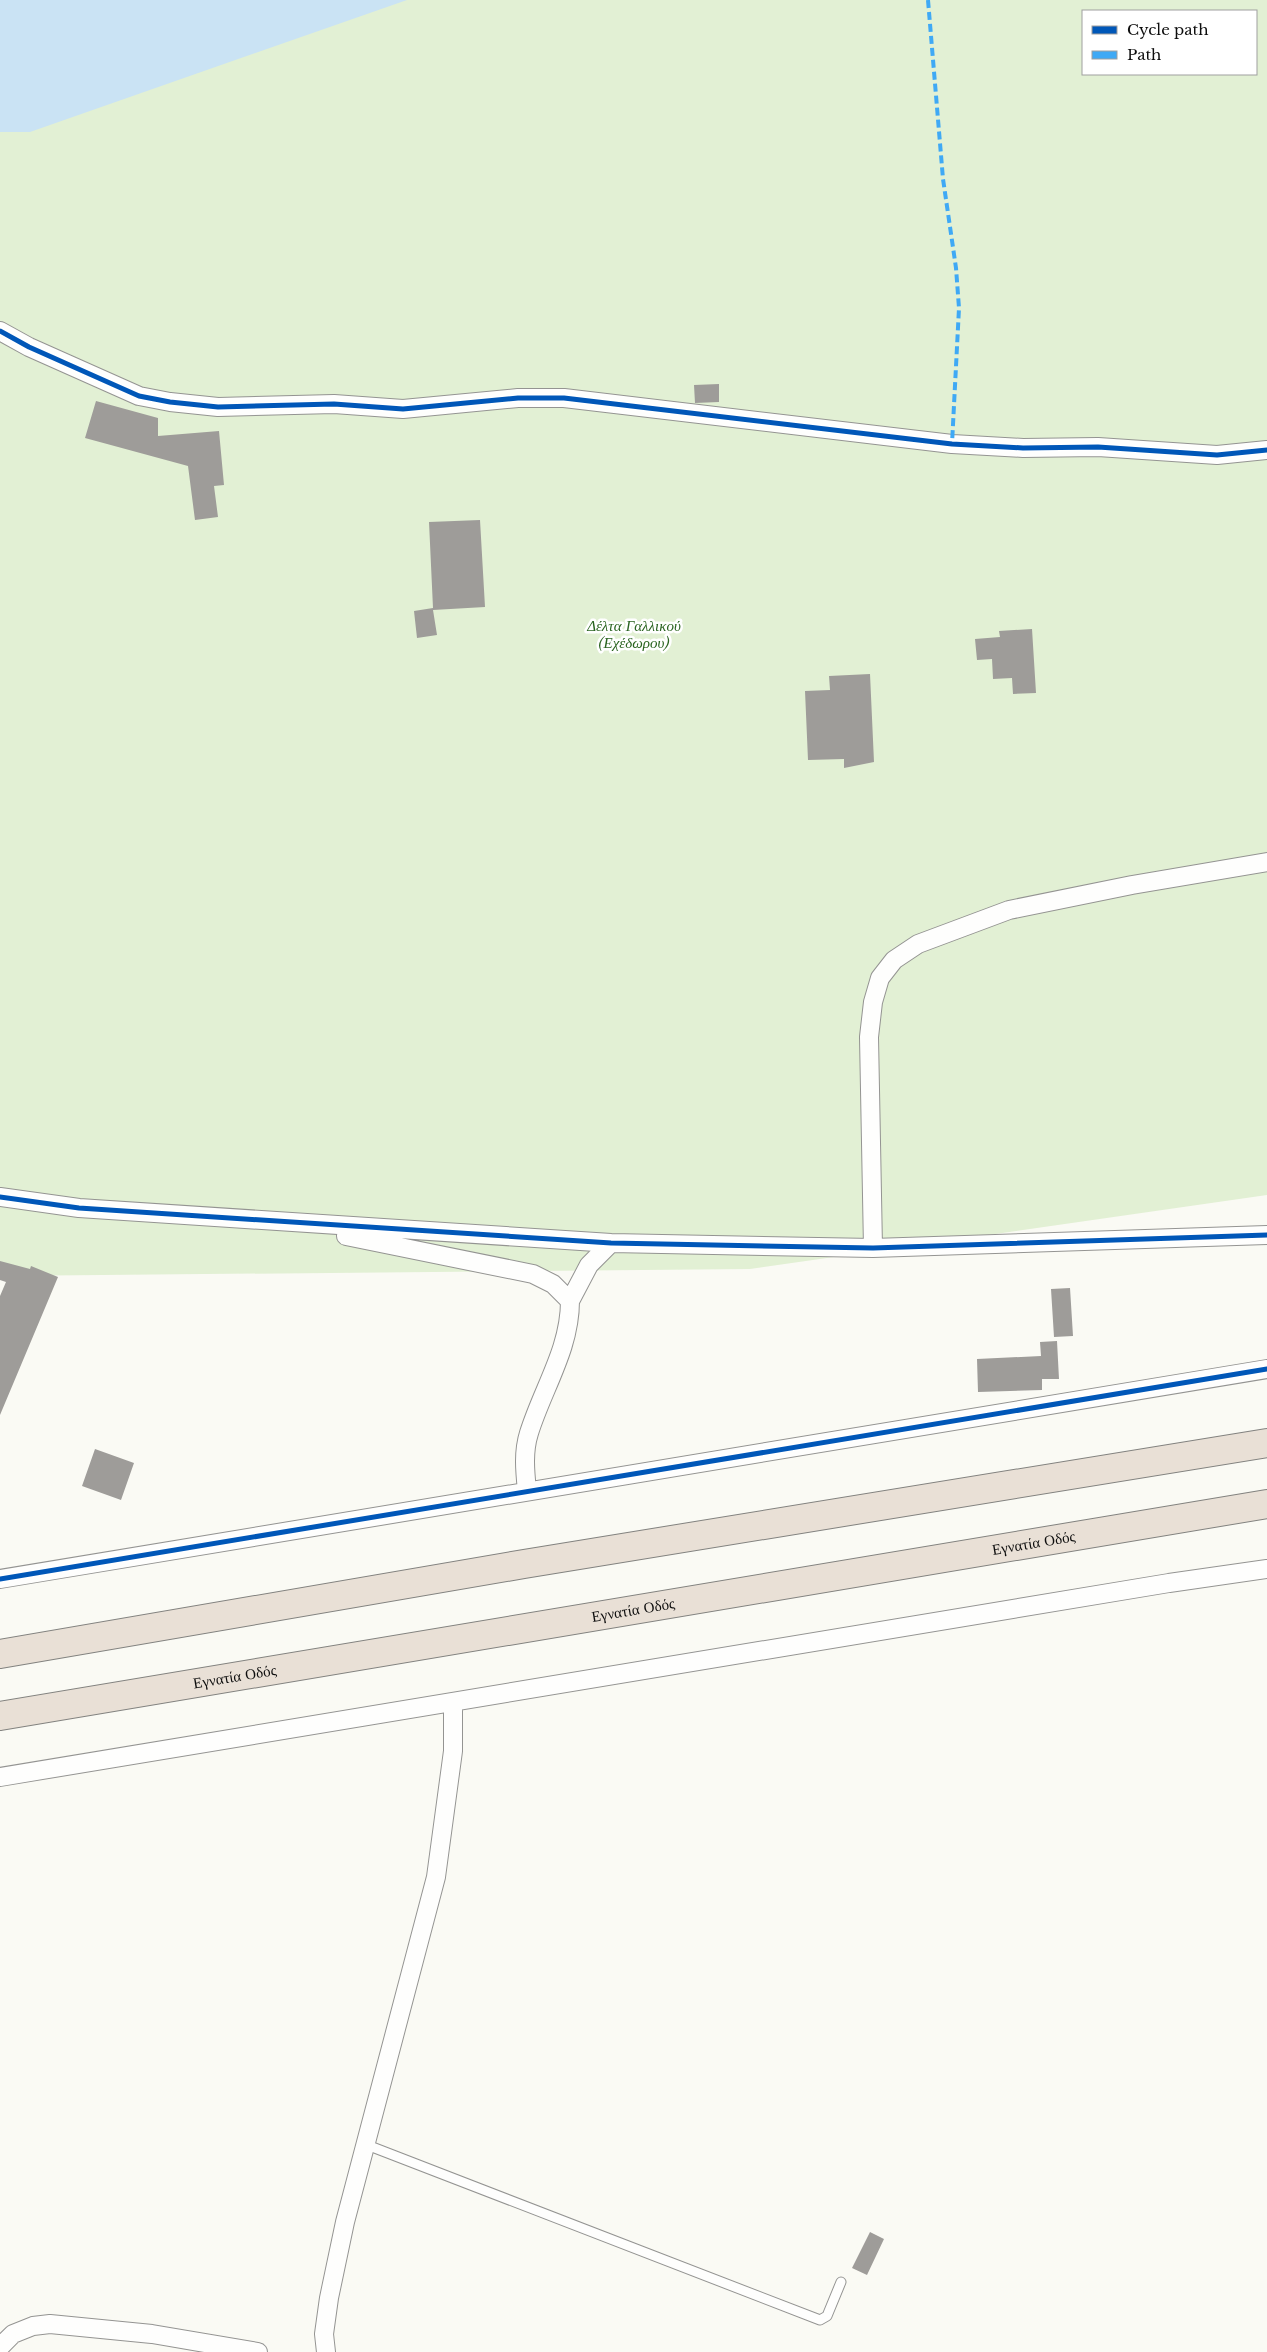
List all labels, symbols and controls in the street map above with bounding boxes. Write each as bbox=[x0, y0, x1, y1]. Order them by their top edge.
legend bbox=[1082, 10, 1257, 75]
text: Cycle path bbox=[1127, 20, 1209, 39]
text: Path bbox=[1127, 45, 1161, 64]
park label: Δέλτα Γαλλικού (Εχέδωρου) bbox=[586, 616, 681, 652]
street label: Εγνατία Οδός bbox=[991, 1526, 1077, 1559]
street label: Εγνατία Οδός bbox=[590, 1593, 676, 1626]
street label: Εγνατία Οδός bbox=[192, 1660, 278, 1693]

